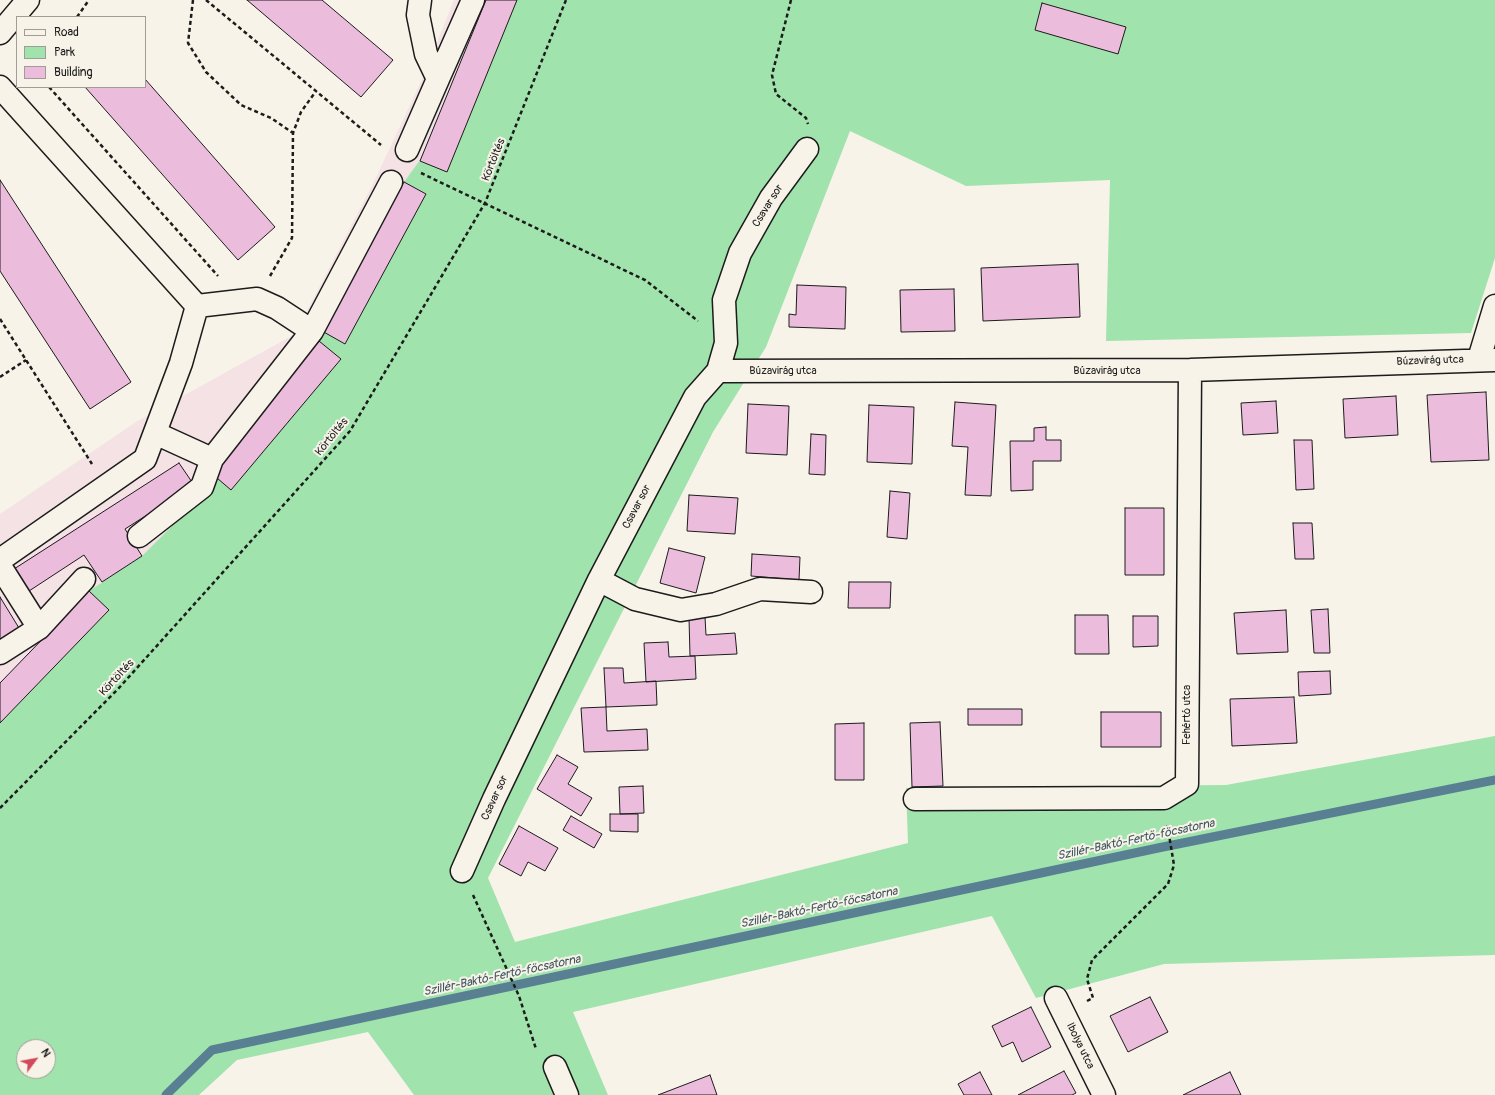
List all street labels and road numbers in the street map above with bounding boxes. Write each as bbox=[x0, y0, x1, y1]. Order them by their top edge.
street label: Körtöltés bbox=[479, 137, 509, 183]
street label: Csavar sor bbox=[750, 182, 786, 230]
street label: Búzavirág utca bbox=[1396, 353, 1464, 369]
street label: Búzavirág utca bbox=[749, 364, 817, 378]
street label: Búzavirág utca bbox=[1073, 364, 1141, 378]
street label: Körtöltés bbox=[313, 415, 351, 459]
street label: Csavar sor bbox=[620, 483, 654, 531]
street label: Körtöltés bbox=[97, 657, 137, 699]
street label: Fehértó utca bbox=[1180, 685, 1194, 745]
street label: Csavar sor bbox=[479, 773, 511, 823]
street label: Ibolya utca bbox=[1063, 1021, 1097, 1071]

